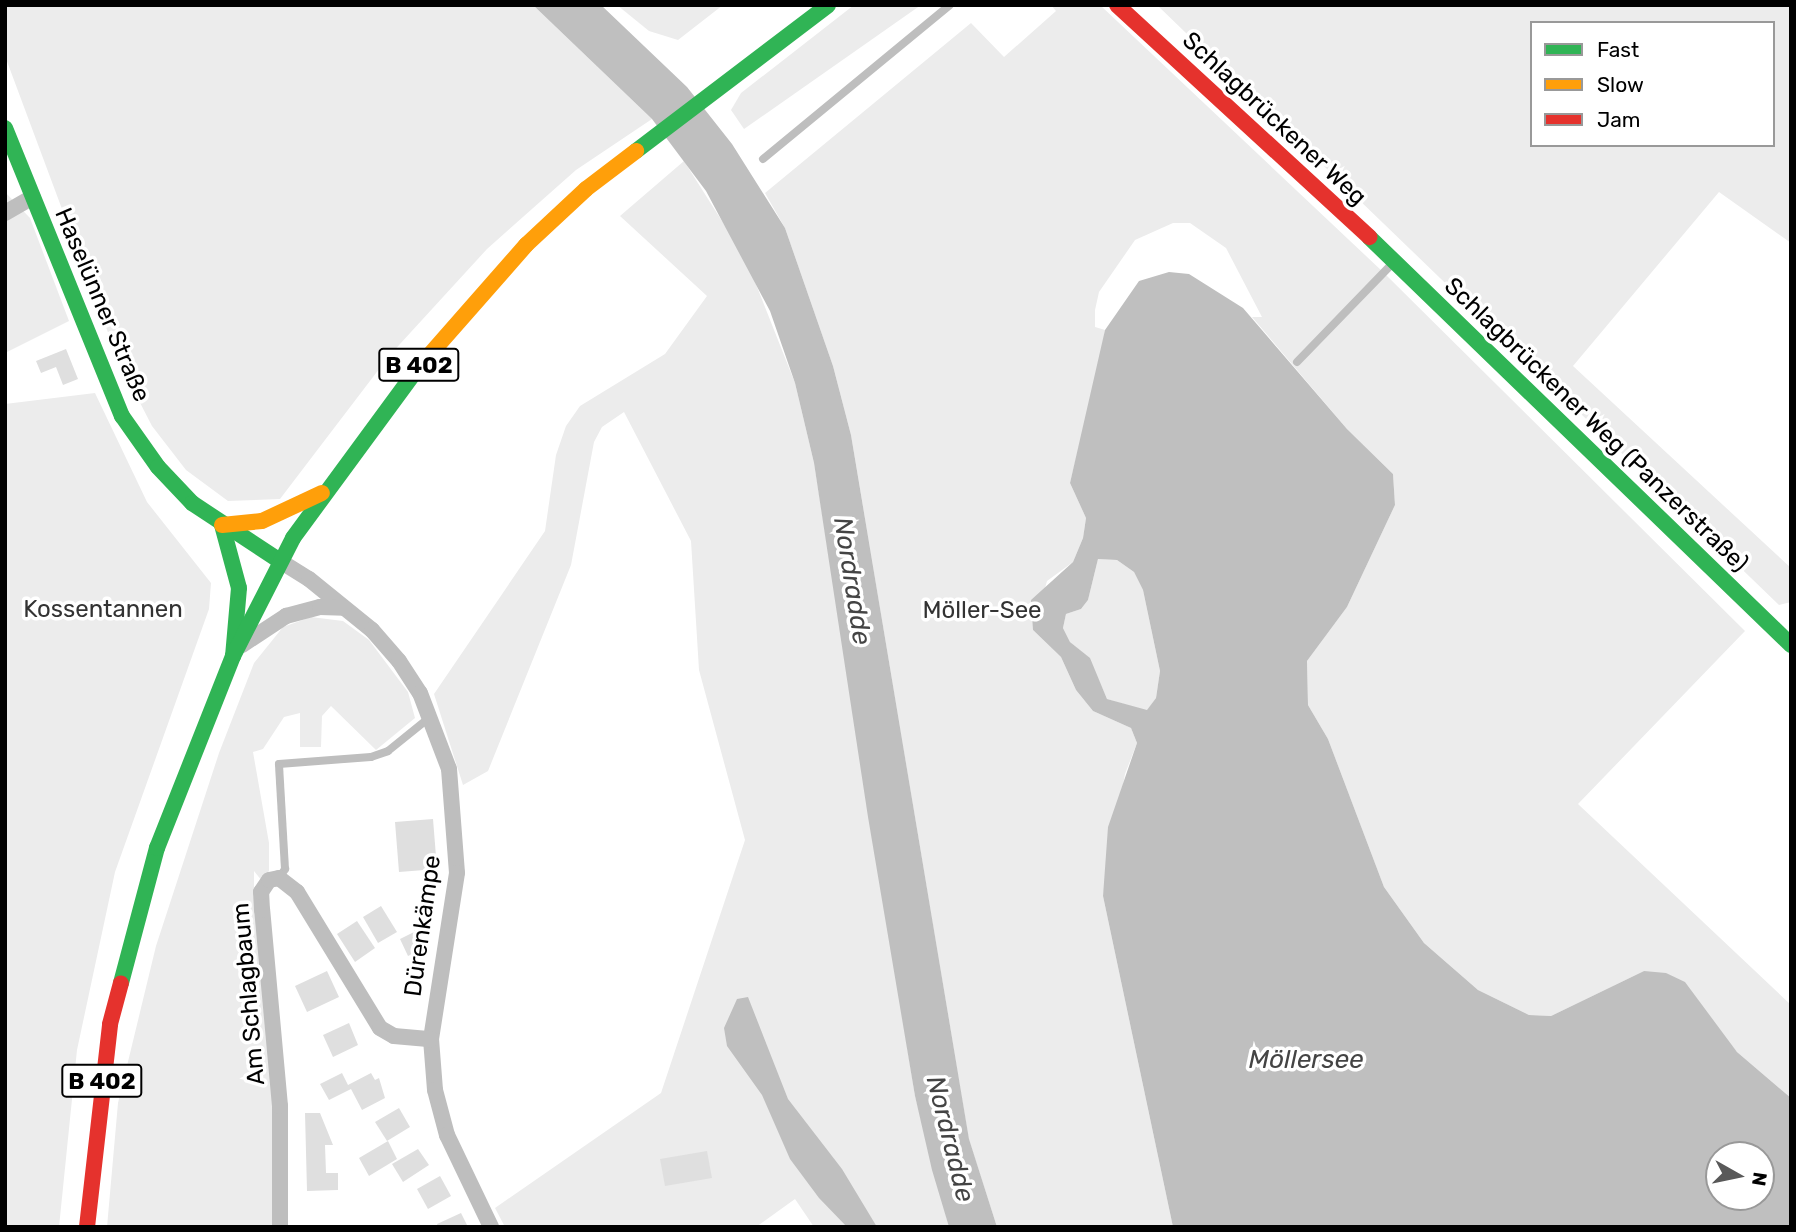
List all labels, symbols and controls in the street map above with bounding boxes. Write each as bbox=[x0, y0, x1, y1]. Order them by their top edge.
legend bbox=[1530, 21, 1775, 147]
street label: Schlagbrückener Weg bbox=[1176, 26, 1372, 212]
text: Fast bbox=[1597, 37, 1639, 62]
text: Slow bbox=[1597, 72, 1644, 97]
text: Jam bbox=[1597, 107, 1641, 132]
street label: Haselünner Straße bbox=[48, 204, 156, 406]
street label: Schlagbrückener Weg (Panzerstraße) bbox=[1438, 272, 1754, 578]
road number: B 402 bbox=[377, 346, 461, 384]
water label: Nordradde bbox=[827, 515, 877, 647]
park label: Kossentannen bbox=[23, 596, 183, 624]
park label: Möller-See bbox=[922, 597, 1042, 625]
street label: Dürenkämpe bbox=[399, 854, 447, 998]
street label: Am Schlagbaum bbox=[227, 902, 271, 1086]
water label: Möllersee bbox=[1249, 1044, 1363, 1076]
road number: B 402 bbox=[60, 1062, 144, 1100]
water label: Nordradde bbox=[919, 1073, 981, 1205]
north arrow bbox=[1705, 1141, 1775, 1211]
text: N bbox=[1747, 1170, 1772, 1188]

